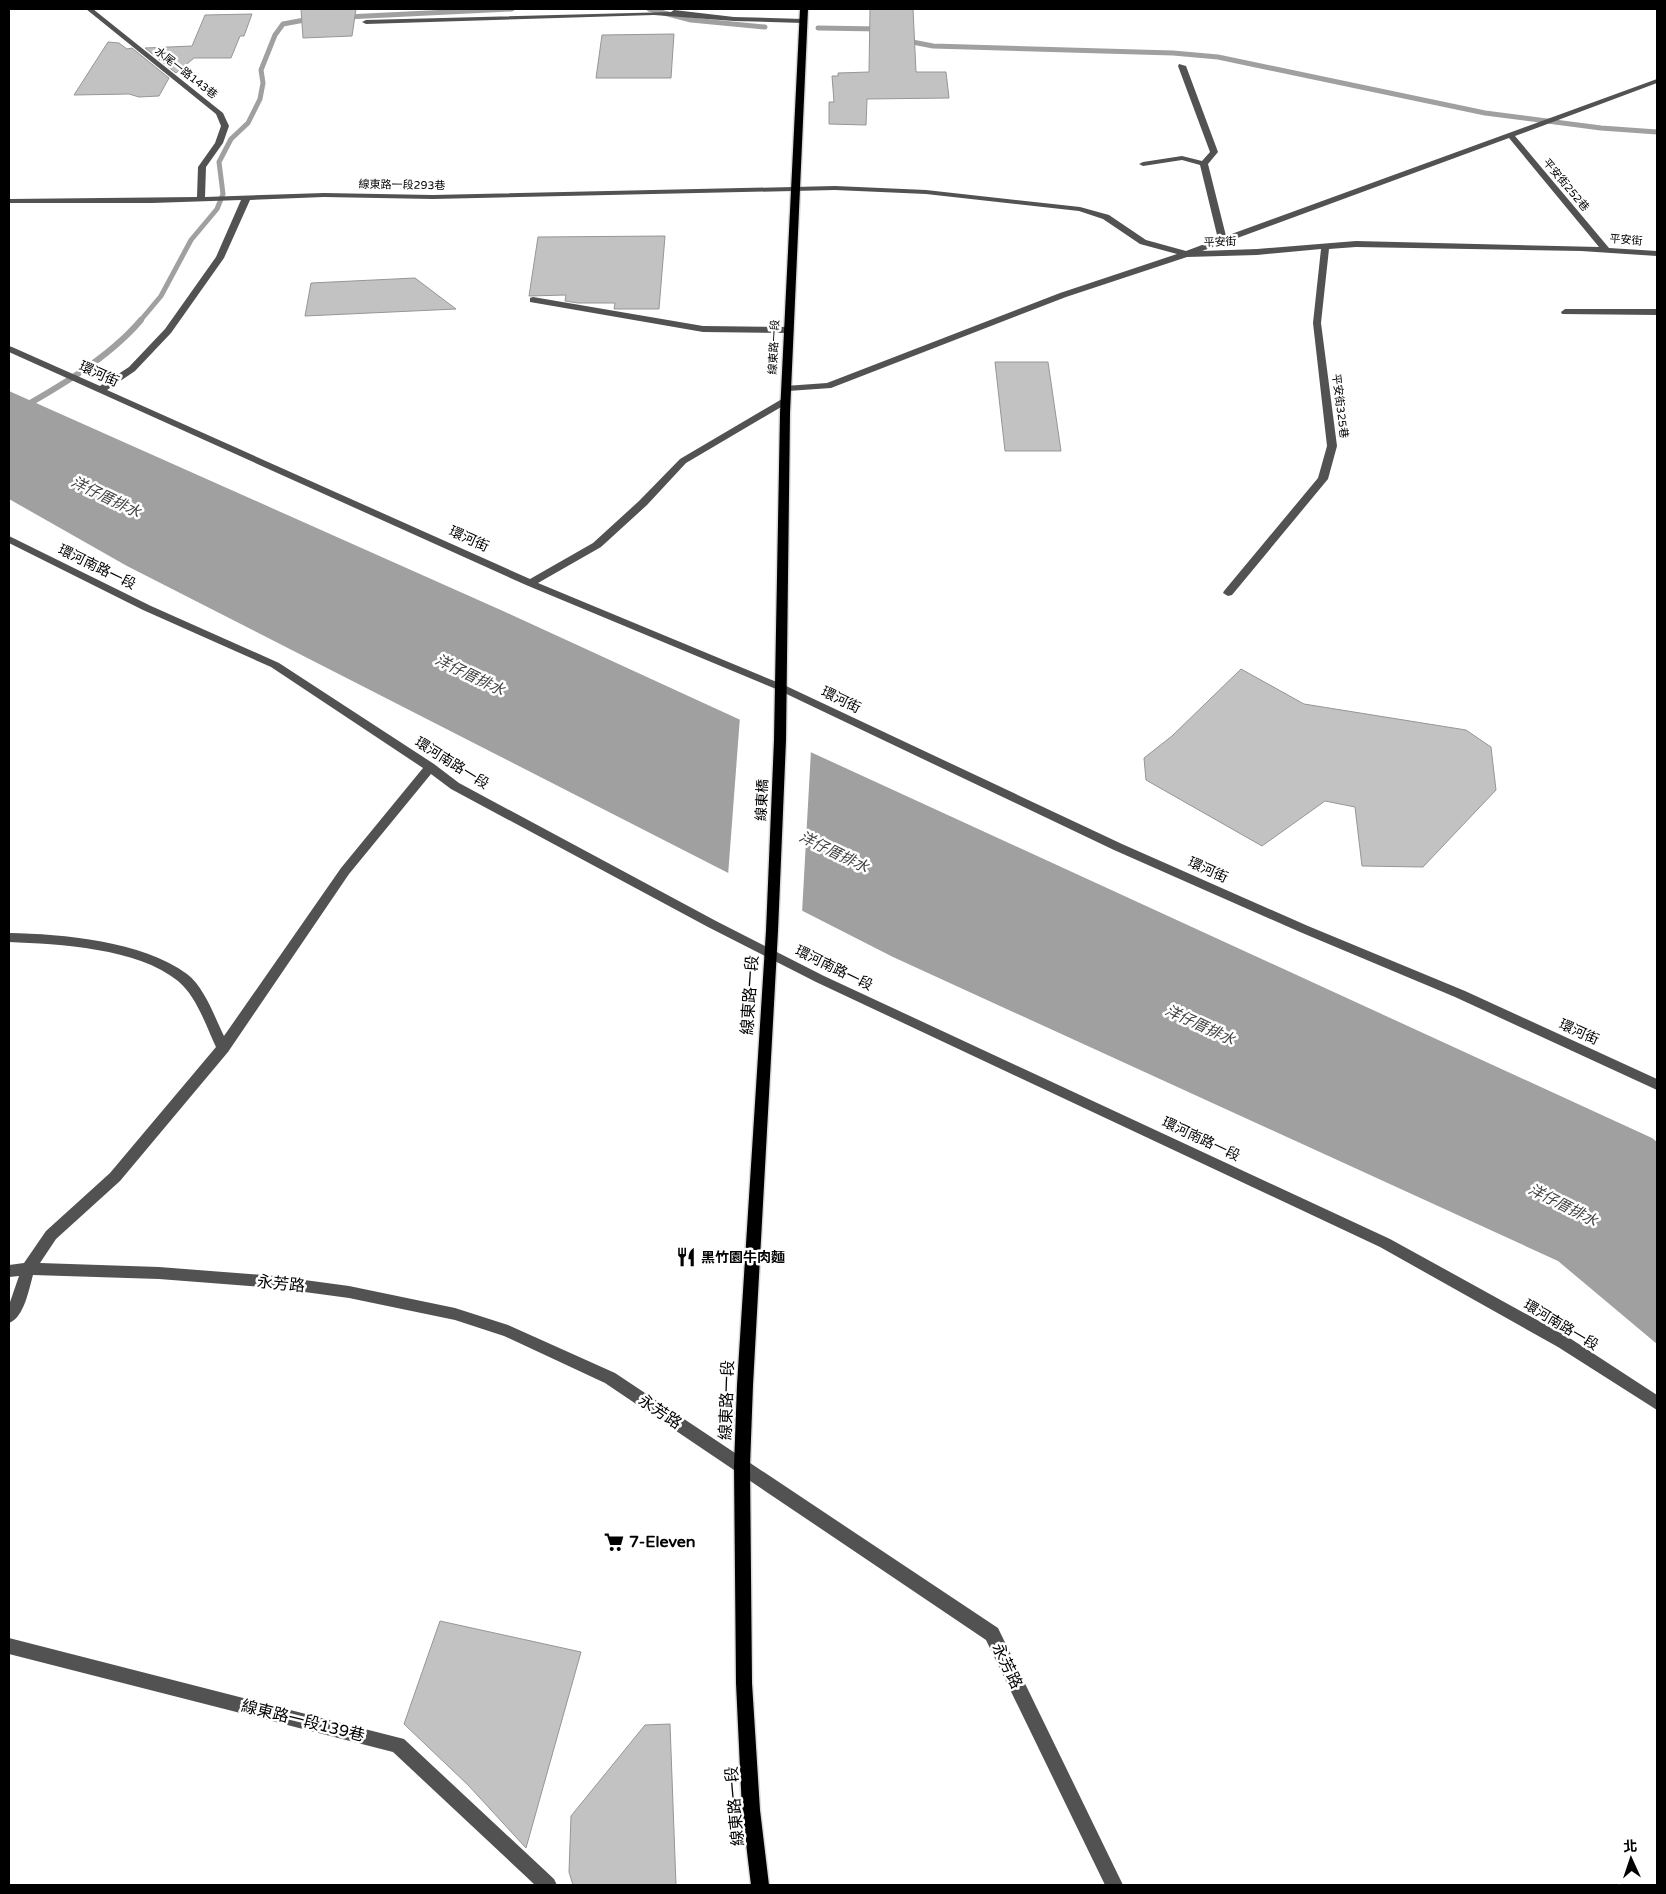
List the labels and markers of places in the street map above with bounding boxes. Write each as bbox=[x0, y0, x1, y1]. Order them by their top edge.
restaurant icon: 黑竹園牛肉麵 bbox=[675, 1246, 697, 1268]
place label: 黑竹園牛肉麵 bbox=[701, 1249, 785, 1266]
supermarket icon: 7-Eleven bbox=[603, 1531, 625, 1553]
place label: 7-Eleven bbox=[629, 1532, 696, 1552]

